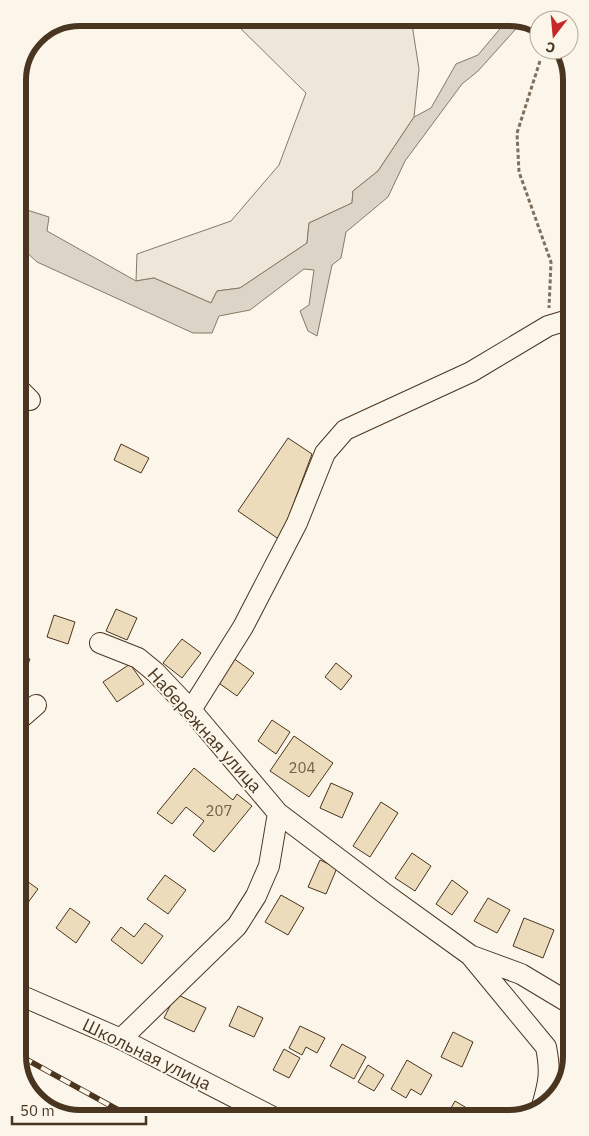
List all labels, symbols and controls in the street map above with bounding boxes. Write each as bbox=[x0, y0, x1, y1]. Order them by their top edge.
north arrow bbox=[529, 10, 579, 60]
text: С bbox=[544, 38, 557, 57]
street label: Набережная улица bbox=[143, 663, 267, 798]
house number: 204 bbox=[288, 758, 316, 777]
house number: 207 bbox=[205, 801, 233, 820]
street label: Школьная улица bbox=[79, 1013, 215, 1095]
scale bar bbox=[12, 1094, 146, 1126]
text: 50 m bbox=[20, 1101, 55, 1120]

